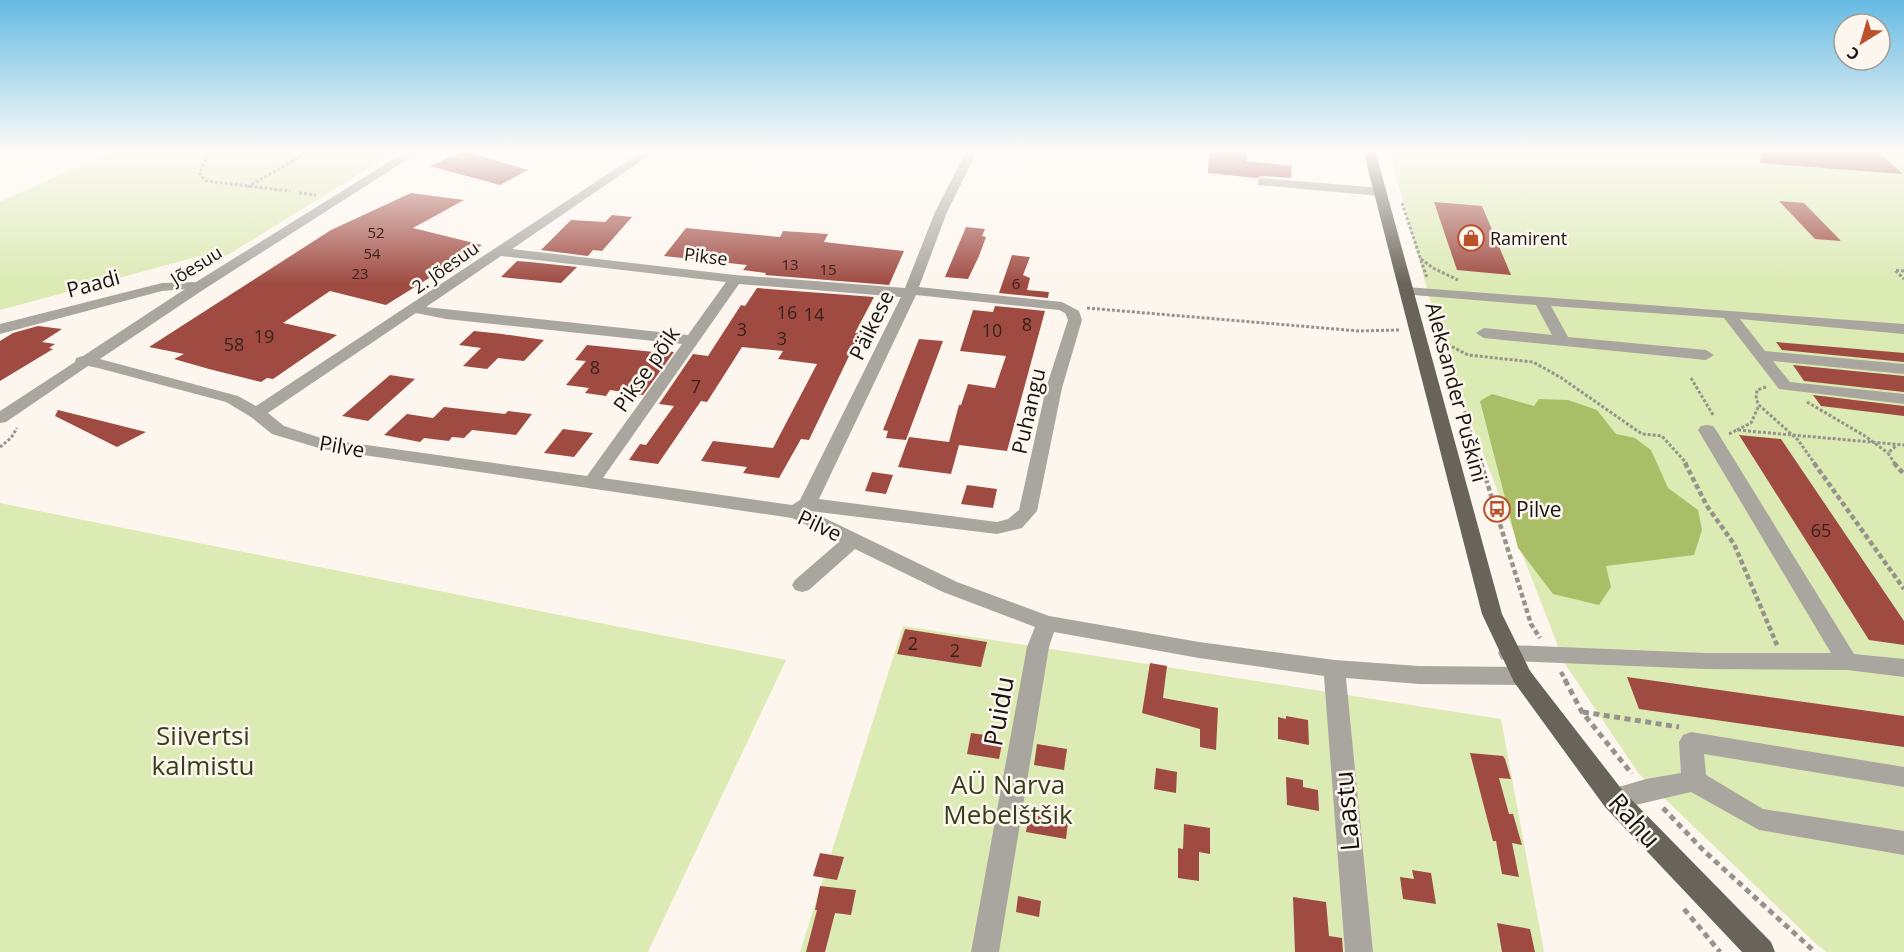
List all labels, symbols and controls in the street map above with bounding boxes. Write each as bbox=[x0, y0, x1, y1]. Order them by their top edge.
north arrow bbox=[1832, 12, 1892, 72]
text: С bbox=[1842, 42, 1864, 66]
house number: 52 bbox=[367, 222, 385, 242]
shop icon: Ramirent bbox=[1456, 223, 1486, 253]
place label: Ramirent bbox=[1490, 226, 1567, 250]
street label: 2. Jõesuu bbox=[407, 235, 483, 299]
street label: Jõesuu bbox=[164, 240, 226, 291]
street label: Pikse bbox=[683, 241, 729, 271]
house number: 54 bbox=[363, 243, 381, 263]
house number: 13 bbox=[781, 254, 799, 274]
house number: 15 bbox=[819, 259, 837, 279]
street label: Paadi bbox=[63, 262, 123, 304]
house number: 23 bbox=[351, 263, 369, 283]
house number: 6 bbox=[1012, 273, 1020, 293]
street label: Päikese bbox=[842, 286, 900, 364]
street label: Aleksander Puškini bbox=[1420, 299, 1494, 485]
house number: 16 bbox=[777, 300, 797, 324]
house number: 14 bbox=[804, 302, 824, 326]
house number: 8 bbox=[1022, 312, 1032, 336]
house number: 3 bbox=[737, 317, 747, 341]
house number: 10 bbox=[982, 318, 1002, 342]
street label: Pikse põik bbox=[606, 321, 686, 417]
house number: 19 bbox=[254, 324, 274, 348]
house number: 3 bbox=[777, 326, 787, 350]
house number: 58 bbox=[224, 332, 244, 356]
house number: 8 bbox=[590, 355, 600, 379]
street label: Puhangu bbox=[1005, 365, 1051, 457]
house number: 7 bbox=[691, 374, 701, 398]
street label: Pilve bbox=[317, 428, 367, 464]
bus stop icon: Pilve bbox=[1482, 494, 1512, 524]
place label: Pilve bbox=[1516, 495, 1562, 523]
street label: Pilve bbox=[793, 503, 847, 547]
house number: 65 bbox=[1811, 518, 1831, 542]
house number: 2 bbox=[908, 631, 918, 655]
house number: 2 bbox=[950, 638, 960, 662]
street label: Puidu bbox=[974, 673, 1022, 749]
park label: Siivertsi kalmistu bbox=[152, 717, 254, 783]
park label: AÜ Narva Mebelštšik bbox=[943, 766, 1073, 832]
street label: Laastu bbox=[1325, 770, 1367, 852]
street label: Rahu bbox=[1601, 785, 1669, 855]

